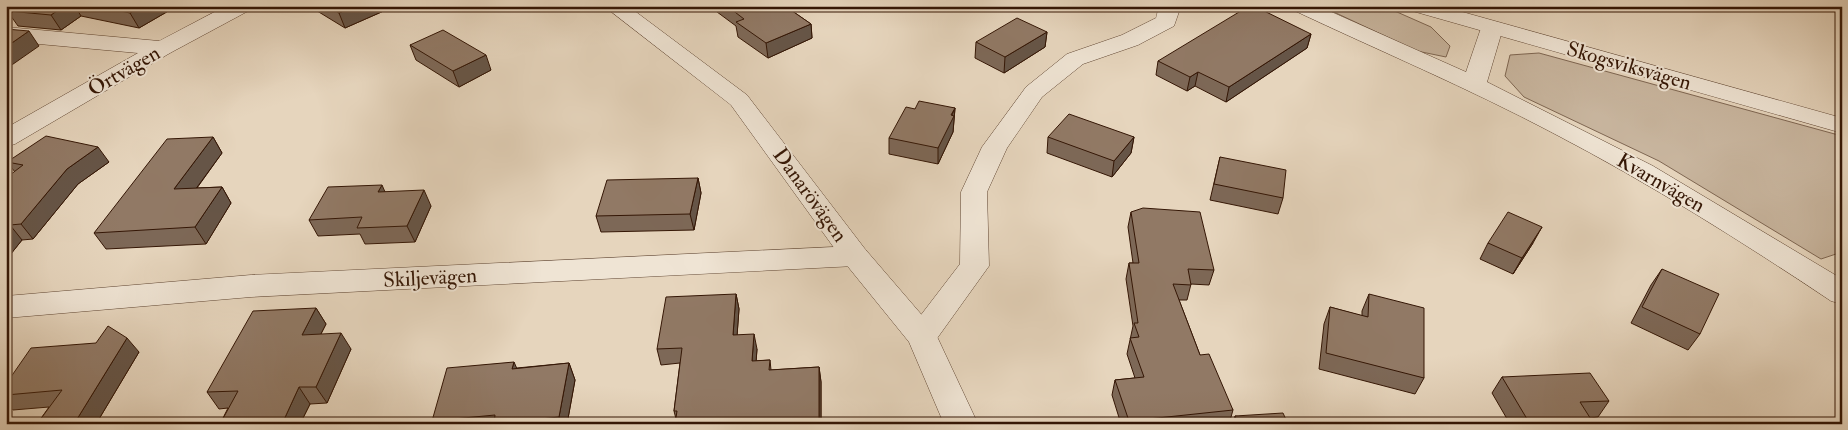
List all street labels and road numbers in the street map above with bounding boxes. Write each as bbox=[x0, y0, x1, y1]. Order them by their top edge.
street label: Skogsviksvägen bbox=[1564, 35, 1695, 97]
street label: Örtvägen bbox=[83, 39, 165, 103]
street label: Danarövägen bbox=[767, 142, 853, 248]
street label: Kvarnvägen bbox=[1612, 147, 1710, 219]
street label: Skiljevägen bbox=[382, 262, 478, 294]

